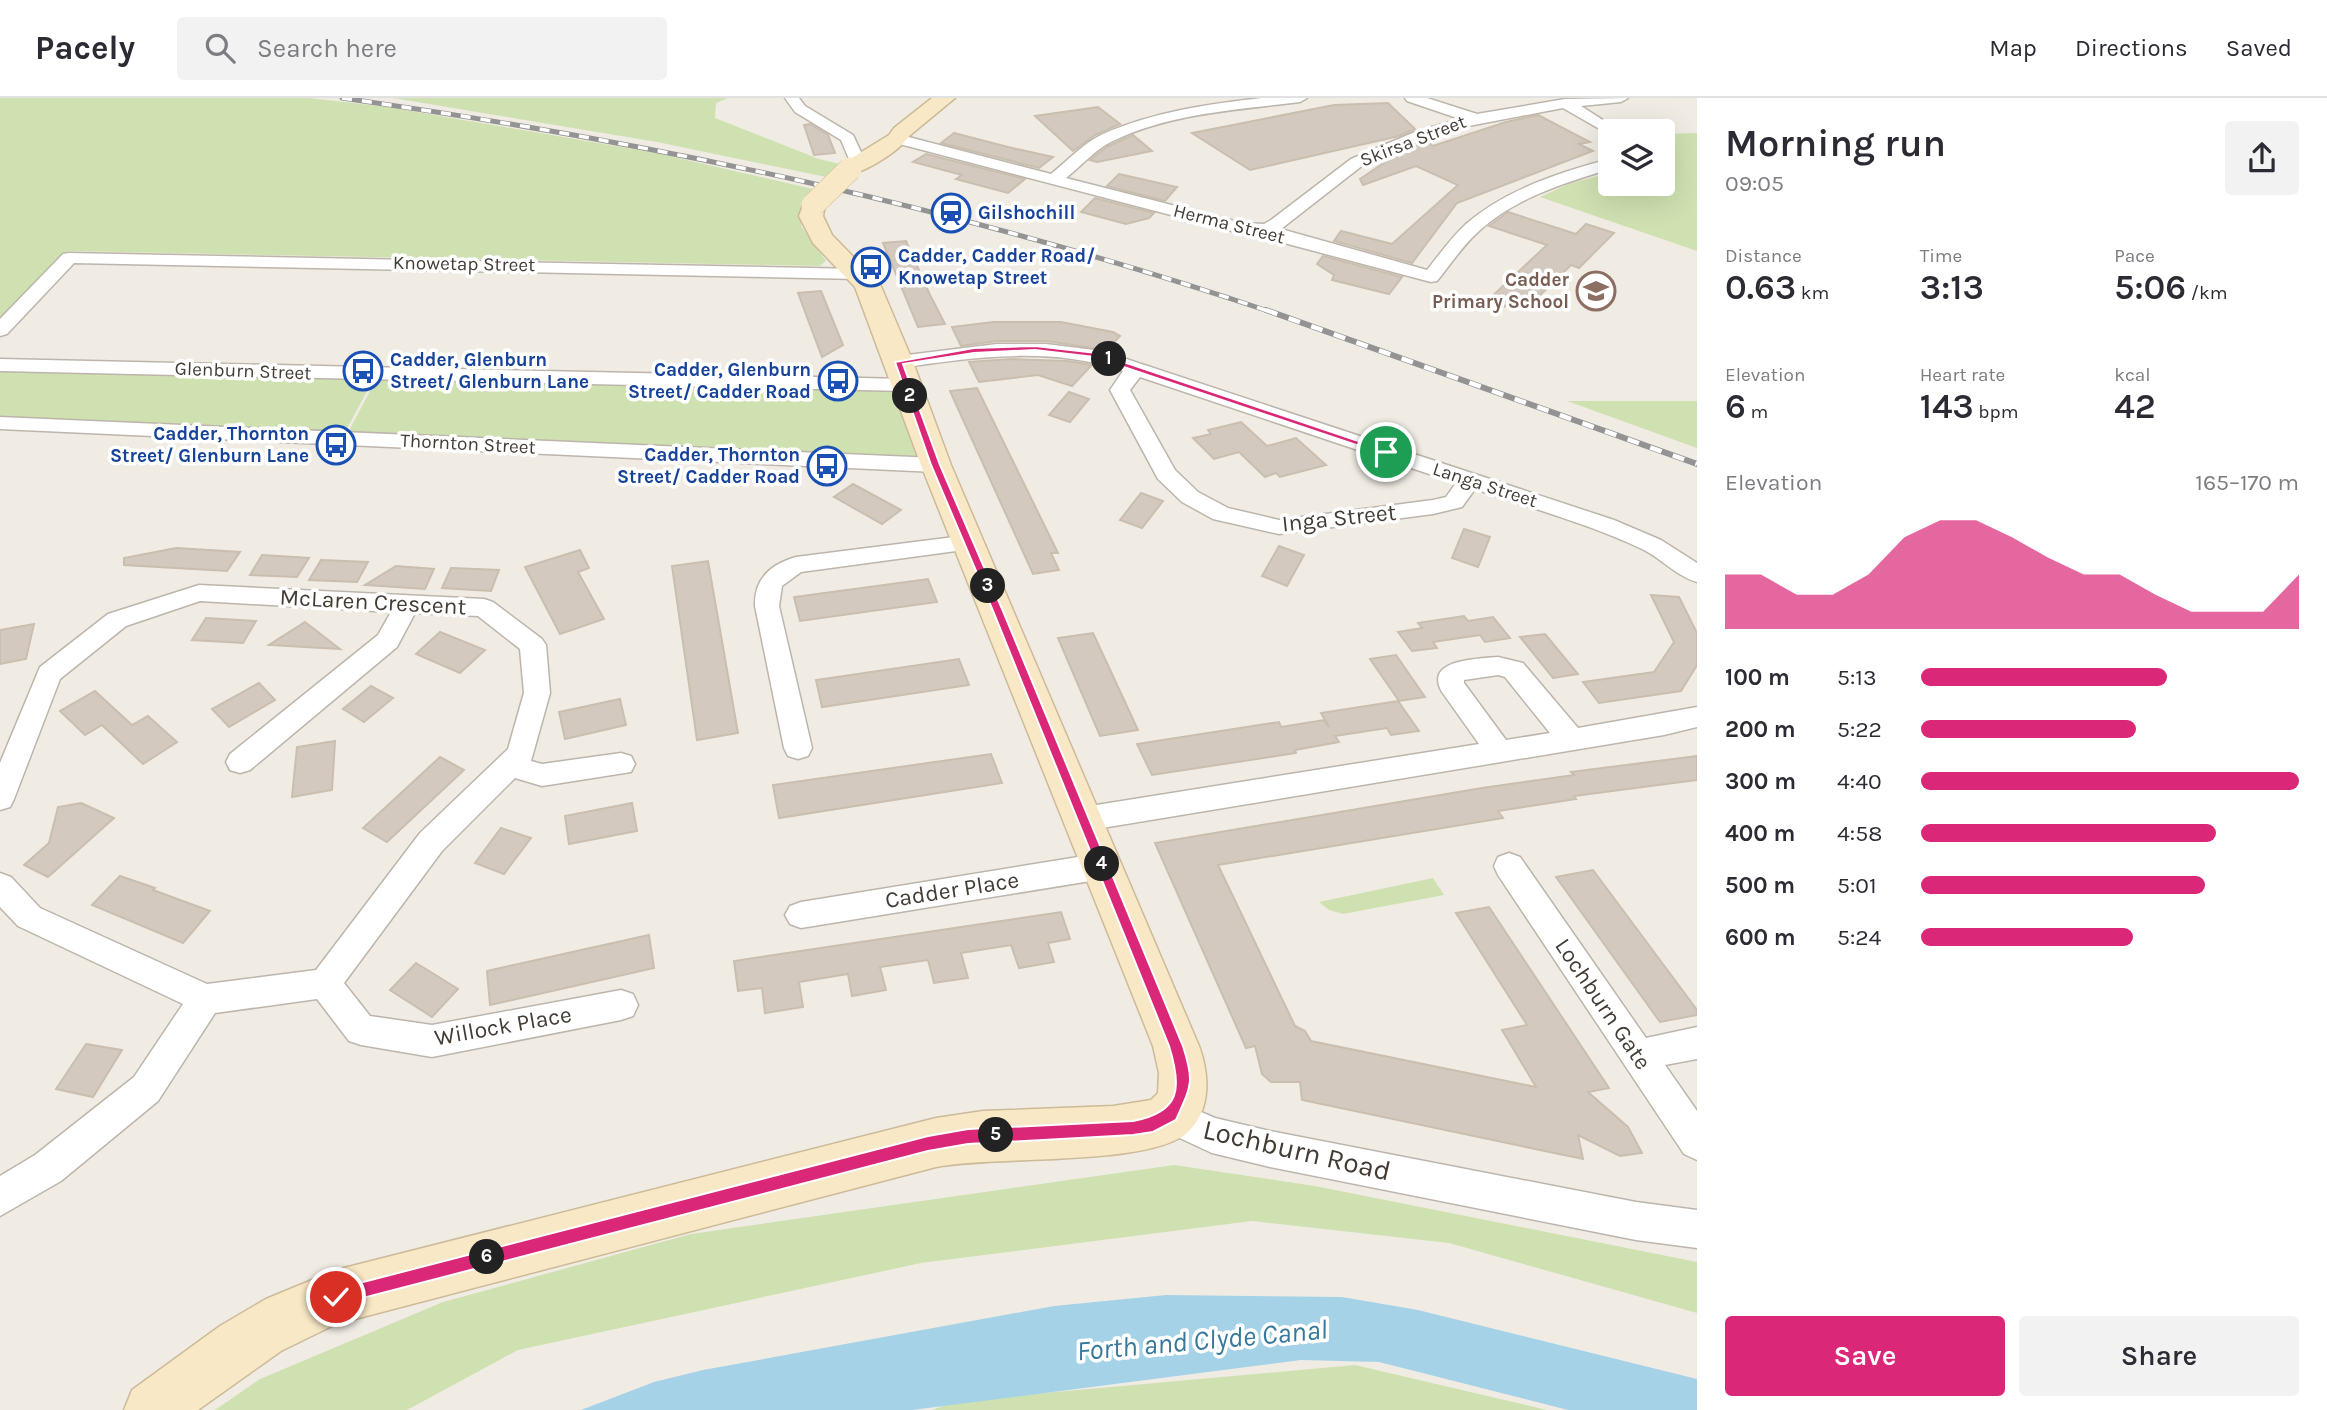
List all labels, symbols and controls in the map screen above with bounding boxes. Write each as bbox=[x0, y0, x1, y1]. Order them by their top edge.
search box bbox=[177, 17, 667, 80]
text: Pacely bbox=[35, 29, 135, 67]
icon: search bbox=[201, 29, 239, 67]
text: Search here bbox=[257, 33, 397, 64]
text: Map bbox=[1989, 34, 2037, 62]
text: Directions bbox=[2075, 34, 2188, 62]
text: Saved bbox=[2226, 34, 2292, 62]
street label: Skirsa Street bbox=[1357, 111, 1469, 171]
map controls bbox=[1598, 119, 1675, 196]
button: layers bbox=[1598, 119, 1675, 196]
text: Morning run bbox=[1725, 121, 1946, 166]
button: share bbox=[2225, 121, 2299, 195]
text: 09:05 bbox=[1725, 170, 1784, 197]
station icon: Gilshochill bbox=[930, 192, 972, 234]
street label: Herma Street bbox=[1171, 200, 1287, 248]
place label: Gilshochill bbox=[978, 202, 1075, 224]
place label: Cadder, Cadder Road/ Knowetap Street bbox=[898, 245, 1095, 289]
text: Distance bbox=[1725, 245, 1802, 267]
text: Time bbox=[1920, 245, 1962, 267]
text: Pace bbox=[2114, 245, 2155, 267]
bus stop icon: Cadder, Cadder Road/ Knowetap Street bbox=[850, 246, 892, 288]
street label: Knowetap Street bbox=[393, 252, 535, 276]
text: 0.63 bbox=[1725, 267, 1796, 308]
text: 3:13 bbox=[1920, 267, 1984, 308]
text: 5:06 bbox=[2114, 267, 2186, 308]
place label: Cadder Primary School bbox=[1432, 269, 1570, 313]
school or university icon: Cadder Primary School bbox=[1575, 270, 1617, 312]
text: km bbox=[1796, 282, 1829, 304]
text: /km bbox=[2186, 282, 2227, 304]
pin: 1 bbox=[1092, 342, 1126, 376]
text: 1 bbox=[1105, 347, 1112, 369]
place label: Cadder, Glenburn Street/ Glenburn Lane bbox=[390, 349, 589, 393]
bus stop icon: Cadder, Glenburn Street/ Glenburn Lane bbox=[342, 350, 384, 392]
street label: Glenburn Street bbox=[174, 358, 312, 384]
place label: Cadder, Glenburn Street/ Cadder Road bbox=[628, 359, 811, 403]
bus stop icon: Cadder, Glenburn Street/ Cadder Road bbox=[817, 360, 859, 402]
text: Elevation bbox=[1725, 364, 1805, 386]
text: Heart rate bbox=[1920, 364, 2005, 386]
text: kcal bbox=[2114, 364, 2151, 386]
pin: 2 bbox=[892, 378, 928, 414]
text: 2 bbox=[904, 384, 915, 406]
text: 6 bbox=[1725, 386, 1746, 427]
text: 143 bbox=[1920, 386, 1974, 427]
text: 42 bbox=[2114, 386, 2156, 427]
text: m bbox=[1746, 401, 1768, 423]
text: bpm bbox=[1974, 401, 2019, 423]
pin bbox=[1356, 422, 1416, 482]
place label: Cadder, Thornton Street/ Glenburn Lane bbox=[110, 423, 309, 467]
bus stop icon: Cadder, Thornton Street/ Glenburn Lane bbox=[315, 424, 357, 466]
street label: Thornton Street bbox=[400, 429, 536, 459]
icon: arrive bbox=[1367, 433, 1405, 471]
place label: Cadder, Thornton Street/ Cadder Road bbox=[617, 444, 800, 488]
bus stop icon: Cadder, Thornton Street/ Cadder Road bbox=[806, 445, 848, 487]
street label: Langa Street bbox=[1430, 458, 1540, 512]
text: Elevation bbox=[1725, 469, 1822, 496]
text: 165–170 m bbox=[2195, 469, 2299, 496]
street label: Inga Street bbox=[1281, 499, 1398, 537]
pin: 3 bbox=[970, 568, 1006, 603]
text: 3 bbox=[982, 574, 993, 596]
street label: McLaren Crescent bbox=[279, 584, 467, 620]
text: 100 m bbox=[1725, 664, 1790, 691]
text: 5:13 bbox=[1837, 664, 1876, 691]
text: 200 m bbox=[1725, 716, 1796, 743]
text: 5:22 bbox=[1837, 716, 1882, 743]
text: 300 m bbox=[1725, 768, 1796, 795]
text: 4:40 bbox=[1837, 768, 1882, 795]
text: 400 m bbox=[1725, 820, 1795, 847]
text: 4:58 bbox=[1837, 820, 1882, 847]
pin: 4 bbox=[1084, 846, 1120, 882]
text: 4 bbox=[1096, 852, 1107, 874]
street label: Cadder Place bbox=[883, 866, 1021, 914]
text: 500 m bbox=[1725, 872, 1795, 899]
text: 5:01 bbox=[1837, 872, 1877, 899]
text: 600 m bbox=[1725, 924, 1796, 951]
text: 5:24 bbox=[1837, 924, 1881, 951]
street label: Lochburn Gate bbox=[1549, 933, 1657, 1075]
street label: Willock Place bbox=[432, 1001, 574, 1051]
street label: Lochburn Road bbox=[1200, 1112, 1394, 1188]
pin: 5 bbox=[978, 1118, 1014, 1152]
text: 5 bbox=[990, 1123, 1001, 1145]
pin: 6 bbox=[470, 1240, 504, 1274]
text: 6 bbox=[481, 1245, 492, 1267]
pin bbox=[306, 1267, 366, 1327]
icon: check bbox=[317, 1278, 355, 1316]
water label: Forth and Clyde Canal bbox=[1075, 1313, 1329, 1367]
button: Save bbox=[1725, 1316, 2005, 1396]
button: Share bbox=[2019, 1316, 2299, 1396]

